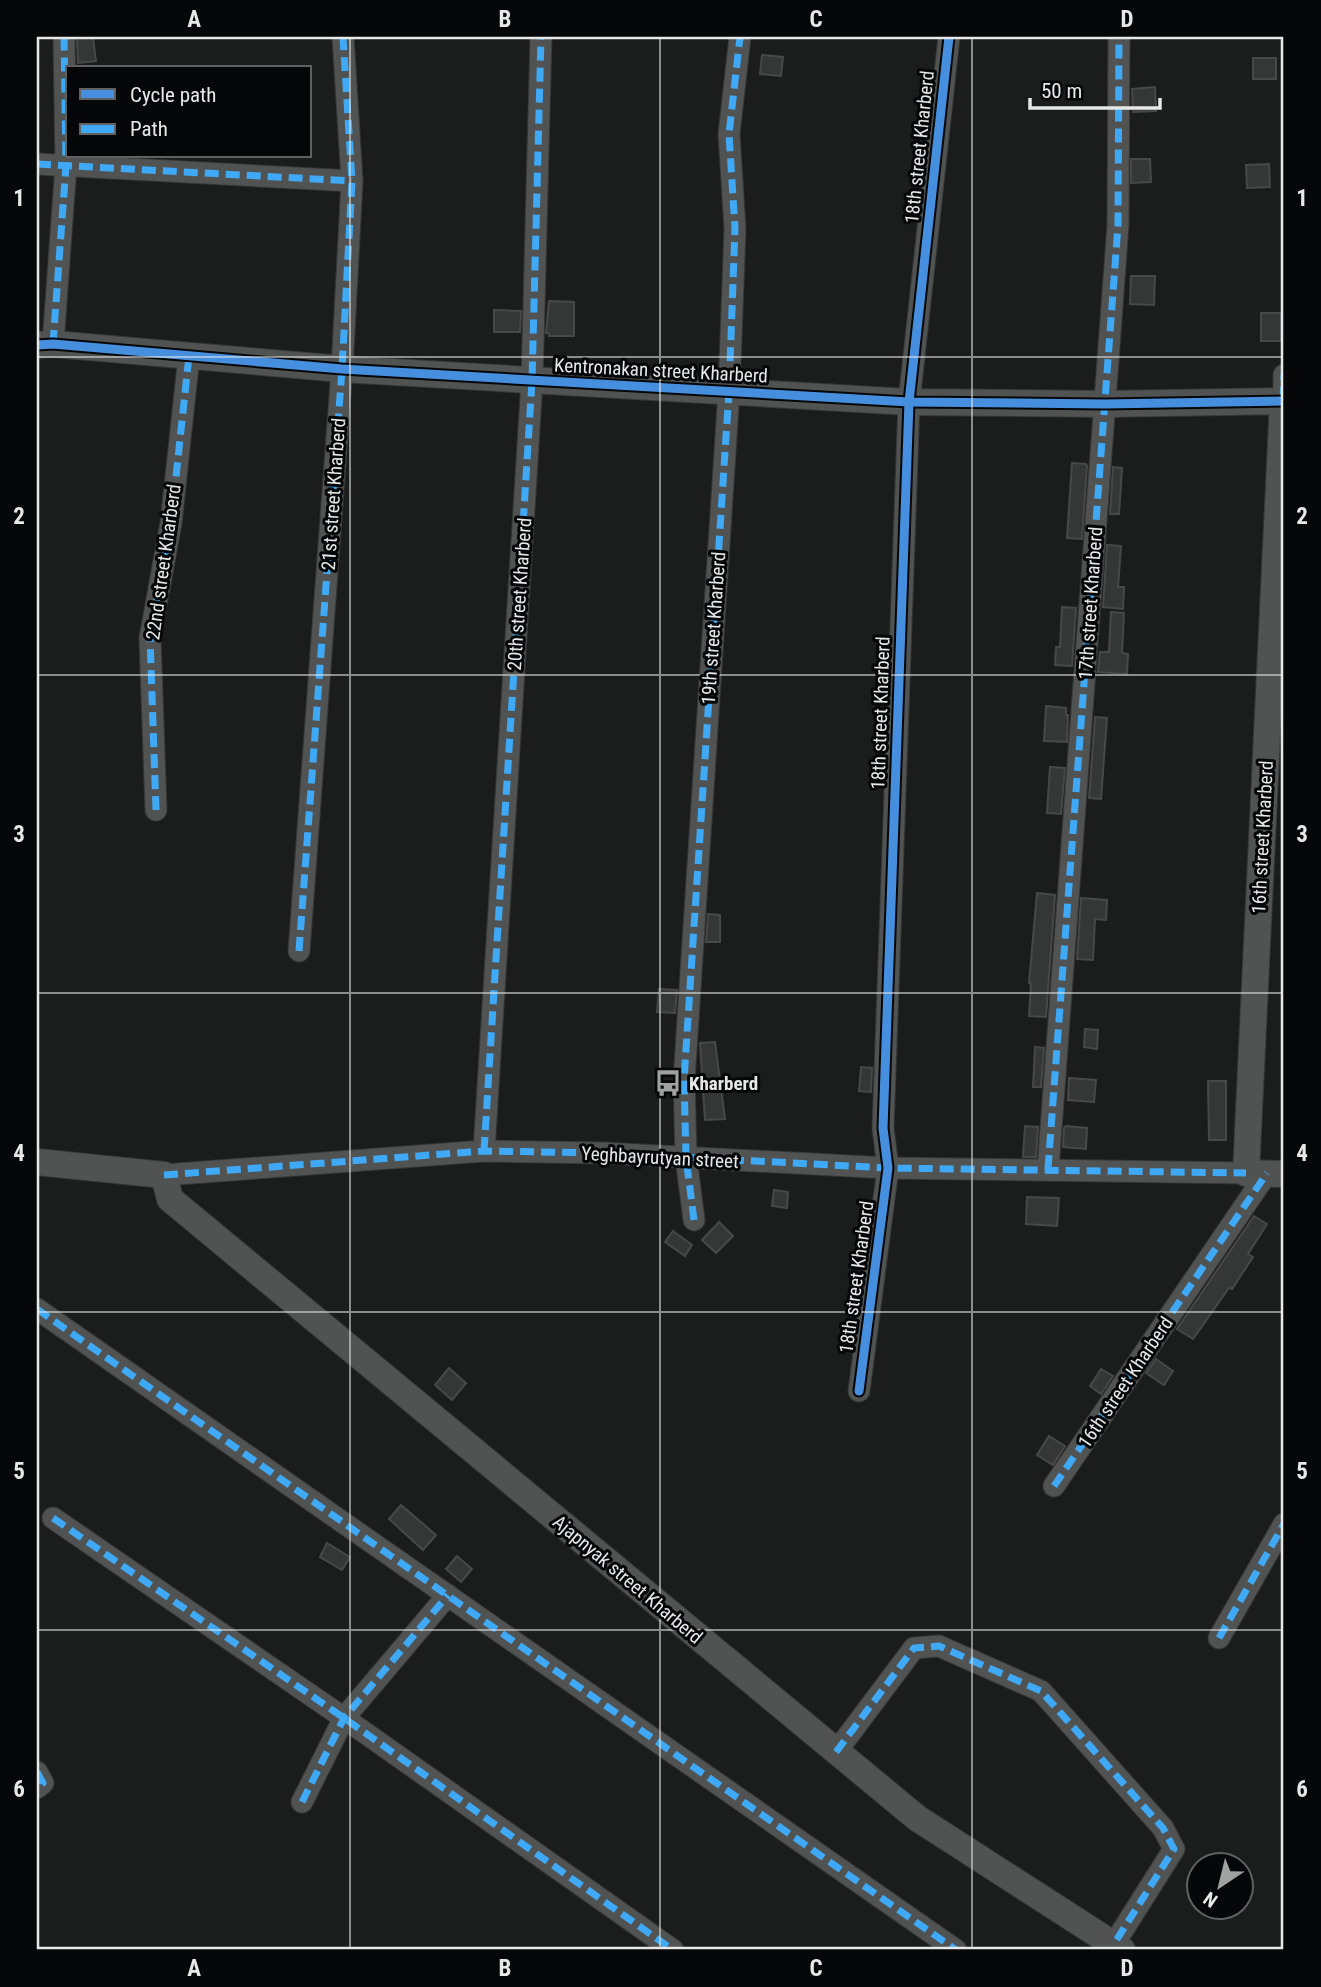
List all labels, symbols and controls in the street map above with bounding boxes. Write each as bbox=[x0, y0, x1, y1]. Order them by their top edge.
text: A bbox=[187, 6, 201, 33]
text: B bbox=[499, 6, 511, 33]
text: C bbox=[809, 6, 823, 33]
text: D bbox=[1121, 6, 1134, 33]
legend bbox=[66, 66, 312, 158]
scale bar bbox=[1030, 66, 1160, 110]
street label: 18th street Kharberd bbox=[900, 70, 939, 225]
text: 50 m bbox=[1041, 79, 1082, 103]
text: Cycle path bbox=[130, 83, 216, 107]
text: Path bbox=[130, 117, 168, 141]
text: 1 bbox=[13, 185, 25, 212]
text: 1 bbox=[1296, 185, 1308, 212]
street label: Kentronakan street Kharberd bbox=[554, 353, 768, 388]
street label: 21st street Kharberd bbox=[317, 417, 350, 571]
street label: 22nd street Kharberd bbox=[141, 483, 186, 641]
text: 2 bbox=[13, 503, 25, 530]
text: 2 bbox=[1296, 503, 1308, 530]
street label: 20th street Kharberd bbox=[503, 517, 536, 671]
street label: 17th street Kharberd bbox=[1074, 526, 1107, 680]
street label: 19th street Kharberd bbox=[697, 551, 730, 705]
street label: 18th street Kharberd bbox=[866, 636, 895, 790]
street label: 16th street Kharberd bbox=[1247, 760, 1278, 914]
text: 3 bbox=[13, 821, 25, 848]
text: 3 bbox=[1296, 821, 1308, 848]
bus stop icon: Kharberd bbox=[653, 1068, 683, 1098]
place label: Kharberd bbox=[689, 1072, 758, 1095]
text: 4 bbox=[13, 1140, 25, 1167]
text: 4 bbox=[1296, 1140, 1308, 1167]
street label: Yeghbayrutyan street bbox=[581, 1142, 739, 1173]
street label: 18th street Kharberd bbox=[834, 1200, 879, 1355]
street label: 16th street Kharberd bbox=[1073, 1312, 1178, 1452]
text: 5 bbox=[13, 1458, 25, 1485]
text: 5 bbox=[1296, 1458, 1308, 1485]
street label: Ajapnyak street Kharberd bbox=[548, 1510, 707, 1649]
text: 6 bbox=[13, 1776, 25, 1803]
text: 6 bbox=[1296, 1776, 1308, 1803]
north arrow bbox=[1184, 1850, 1254, 1920]
text: N bbox=[1199, 1887, 1222, 1912]
text: A bbox=[187, 1955, 201, 1982]
text: B bbox=[499, 1955, 511, 1982]
text: C bbox=[809, 1955, 823, 1982]
text: D bbox=[1121, 1955, 1134, 1982]

